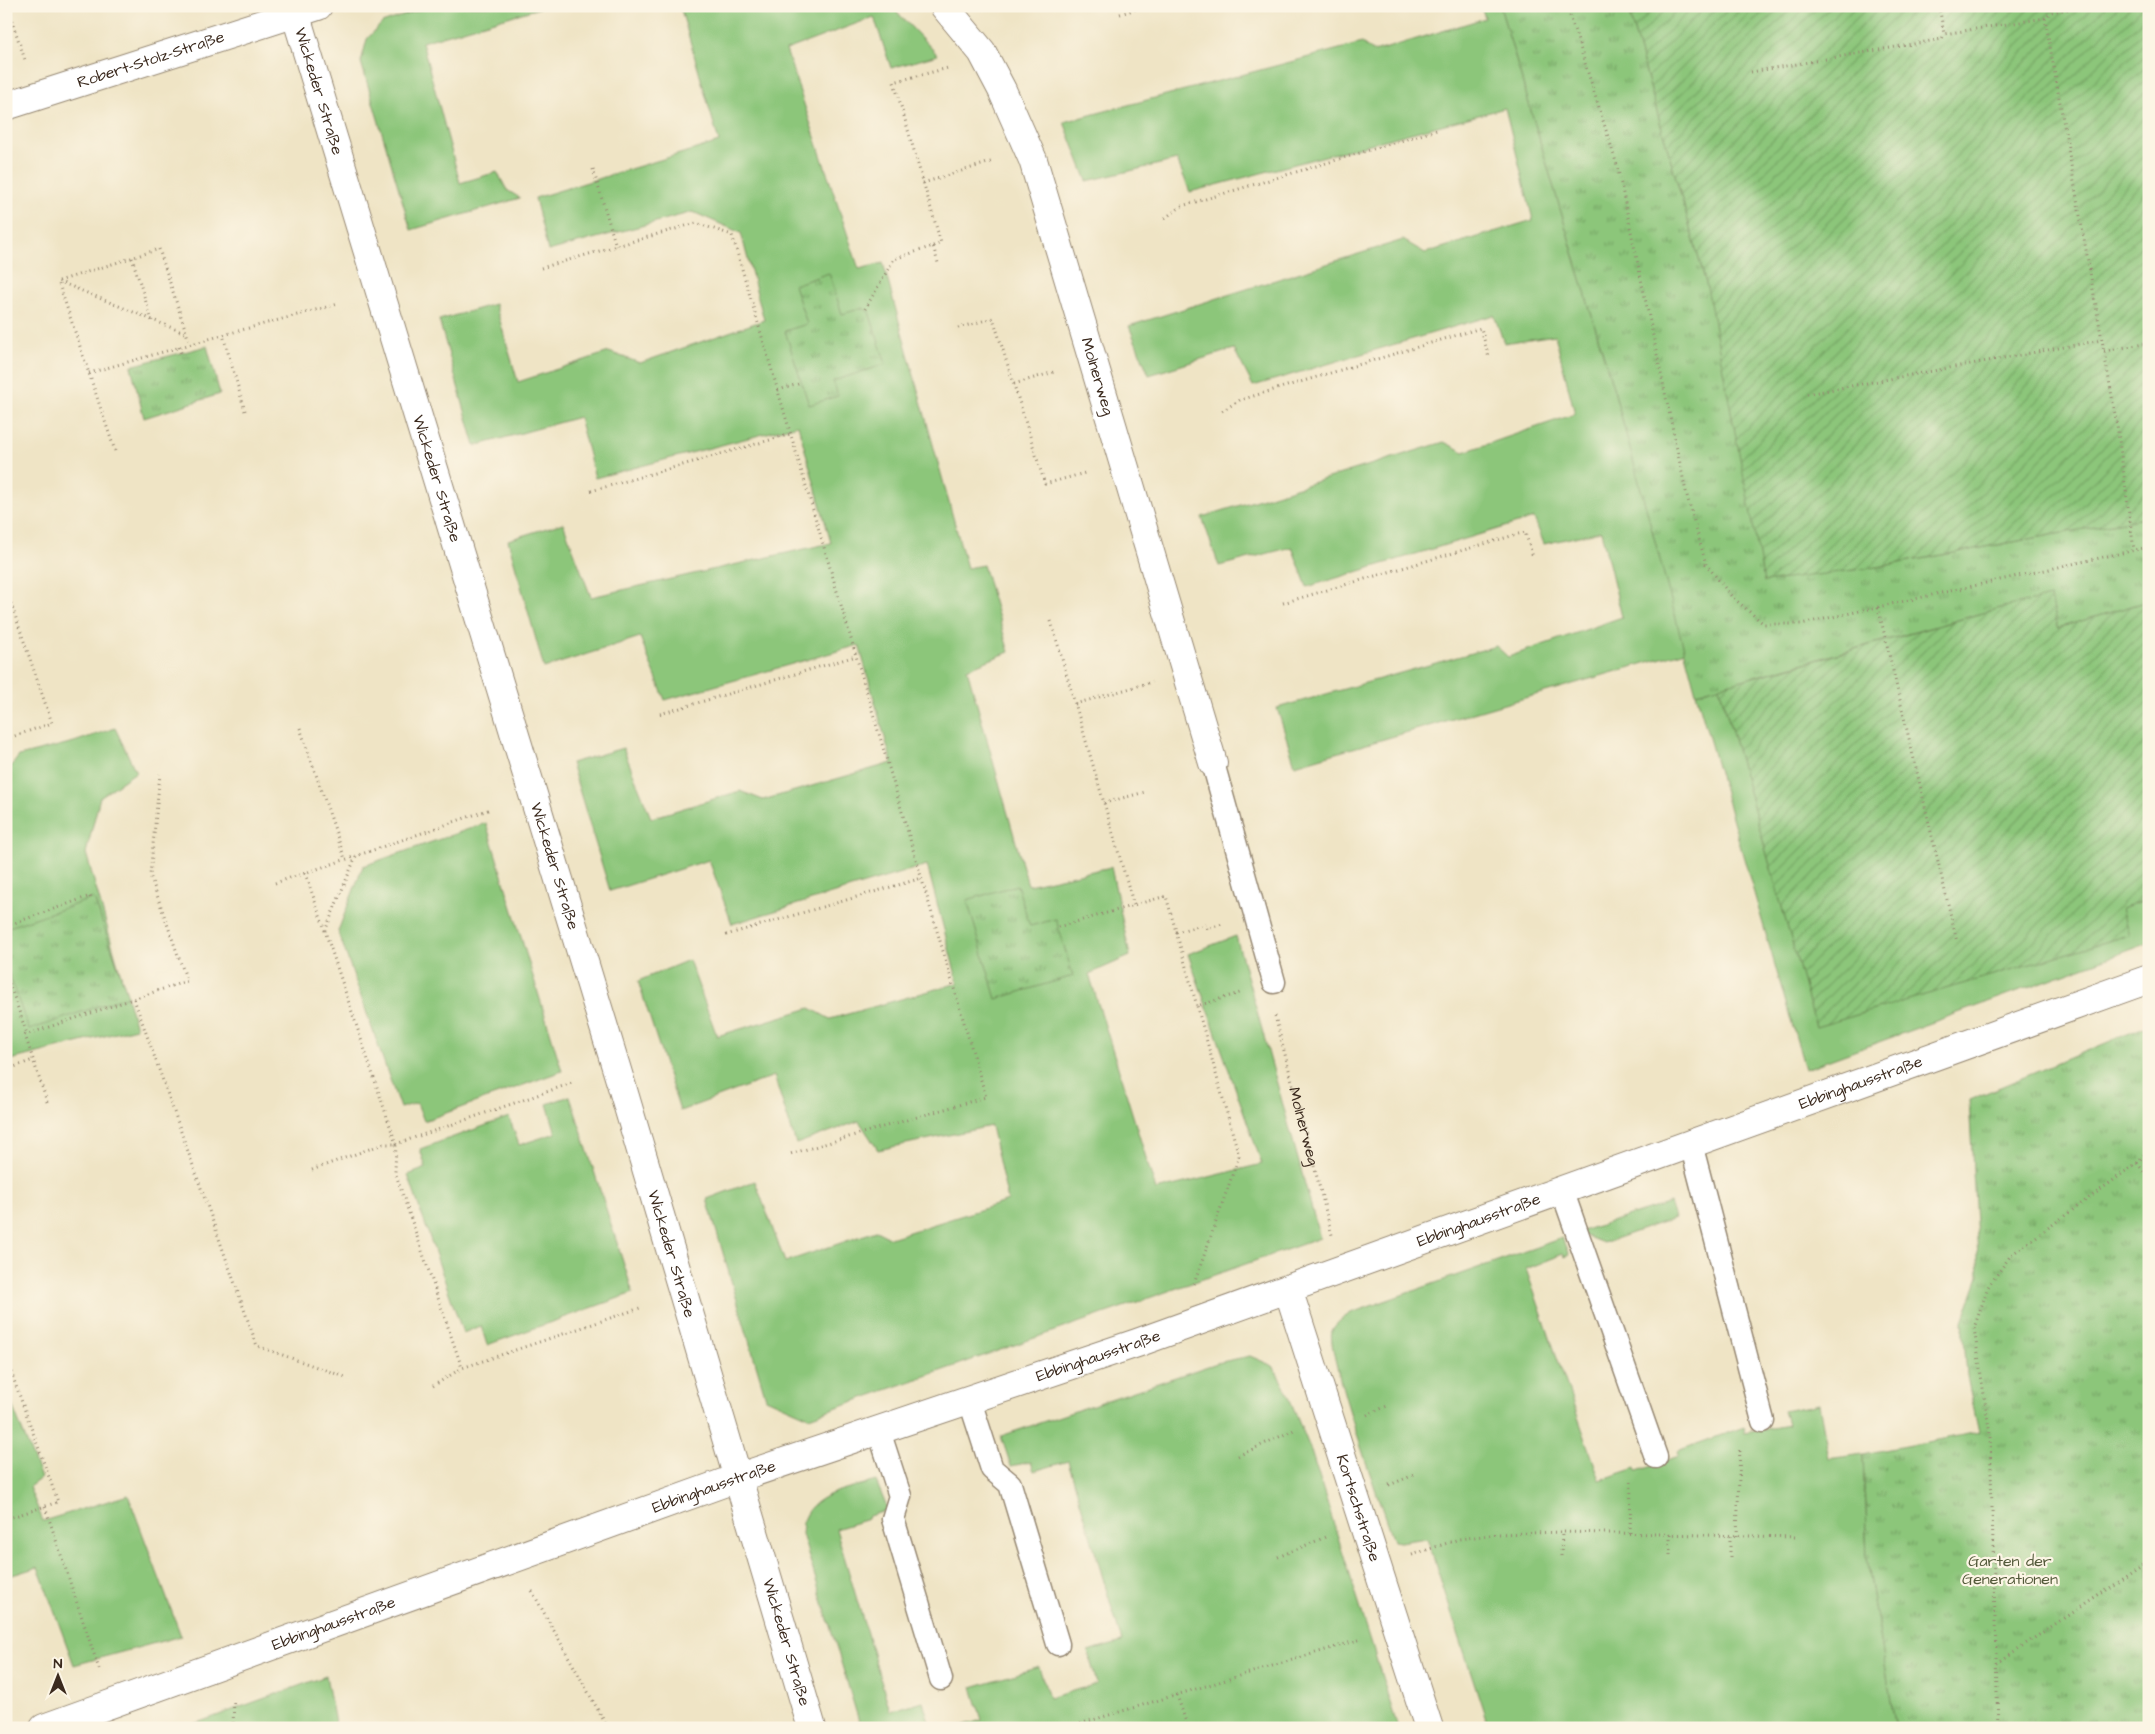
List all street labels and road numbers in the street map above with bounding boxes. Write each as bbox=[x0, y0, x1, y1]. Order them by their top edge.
street label: Wickeder Straße bbox=[289, 25, 349, 158]
street label: Robert-Stolz-Straße bbox=[74, 26, 227, 93]
street label: Molnerweg bbox=[1076, 335, 1120, 418]
street label: Wickeder Straße bbox=[407, 412, 467, 545]
street label: Wickeder Straße bbox=[525, 800, 585, 933]
street label: Ebbinghausstraße bbox=[1796, 1050, 1926, 1115]
street label: Molnerweg bbox=[1283, 1085, 1324, 1168]
street label: Wickeder Straße bbox=[642, 1187, 701, 1321]
street label: Ebbinghausstraße bbox=[1414, 1188, 1544, 1252]
street label: Ebbinghausstraße bbox=[1033, 1324, 1164, 1387]
street label: Kortschstraße bbox=[1331, 1452, 1386, 1565]
street label: Ebbinghausstraße bbox=[649, 1455, 779, 1519]
street label: Wickeder Straße bbox=[757, 1576, 816, 1709]
street label: Ebbinghausstraße bbox=[269, 1591, 399, 1656]

